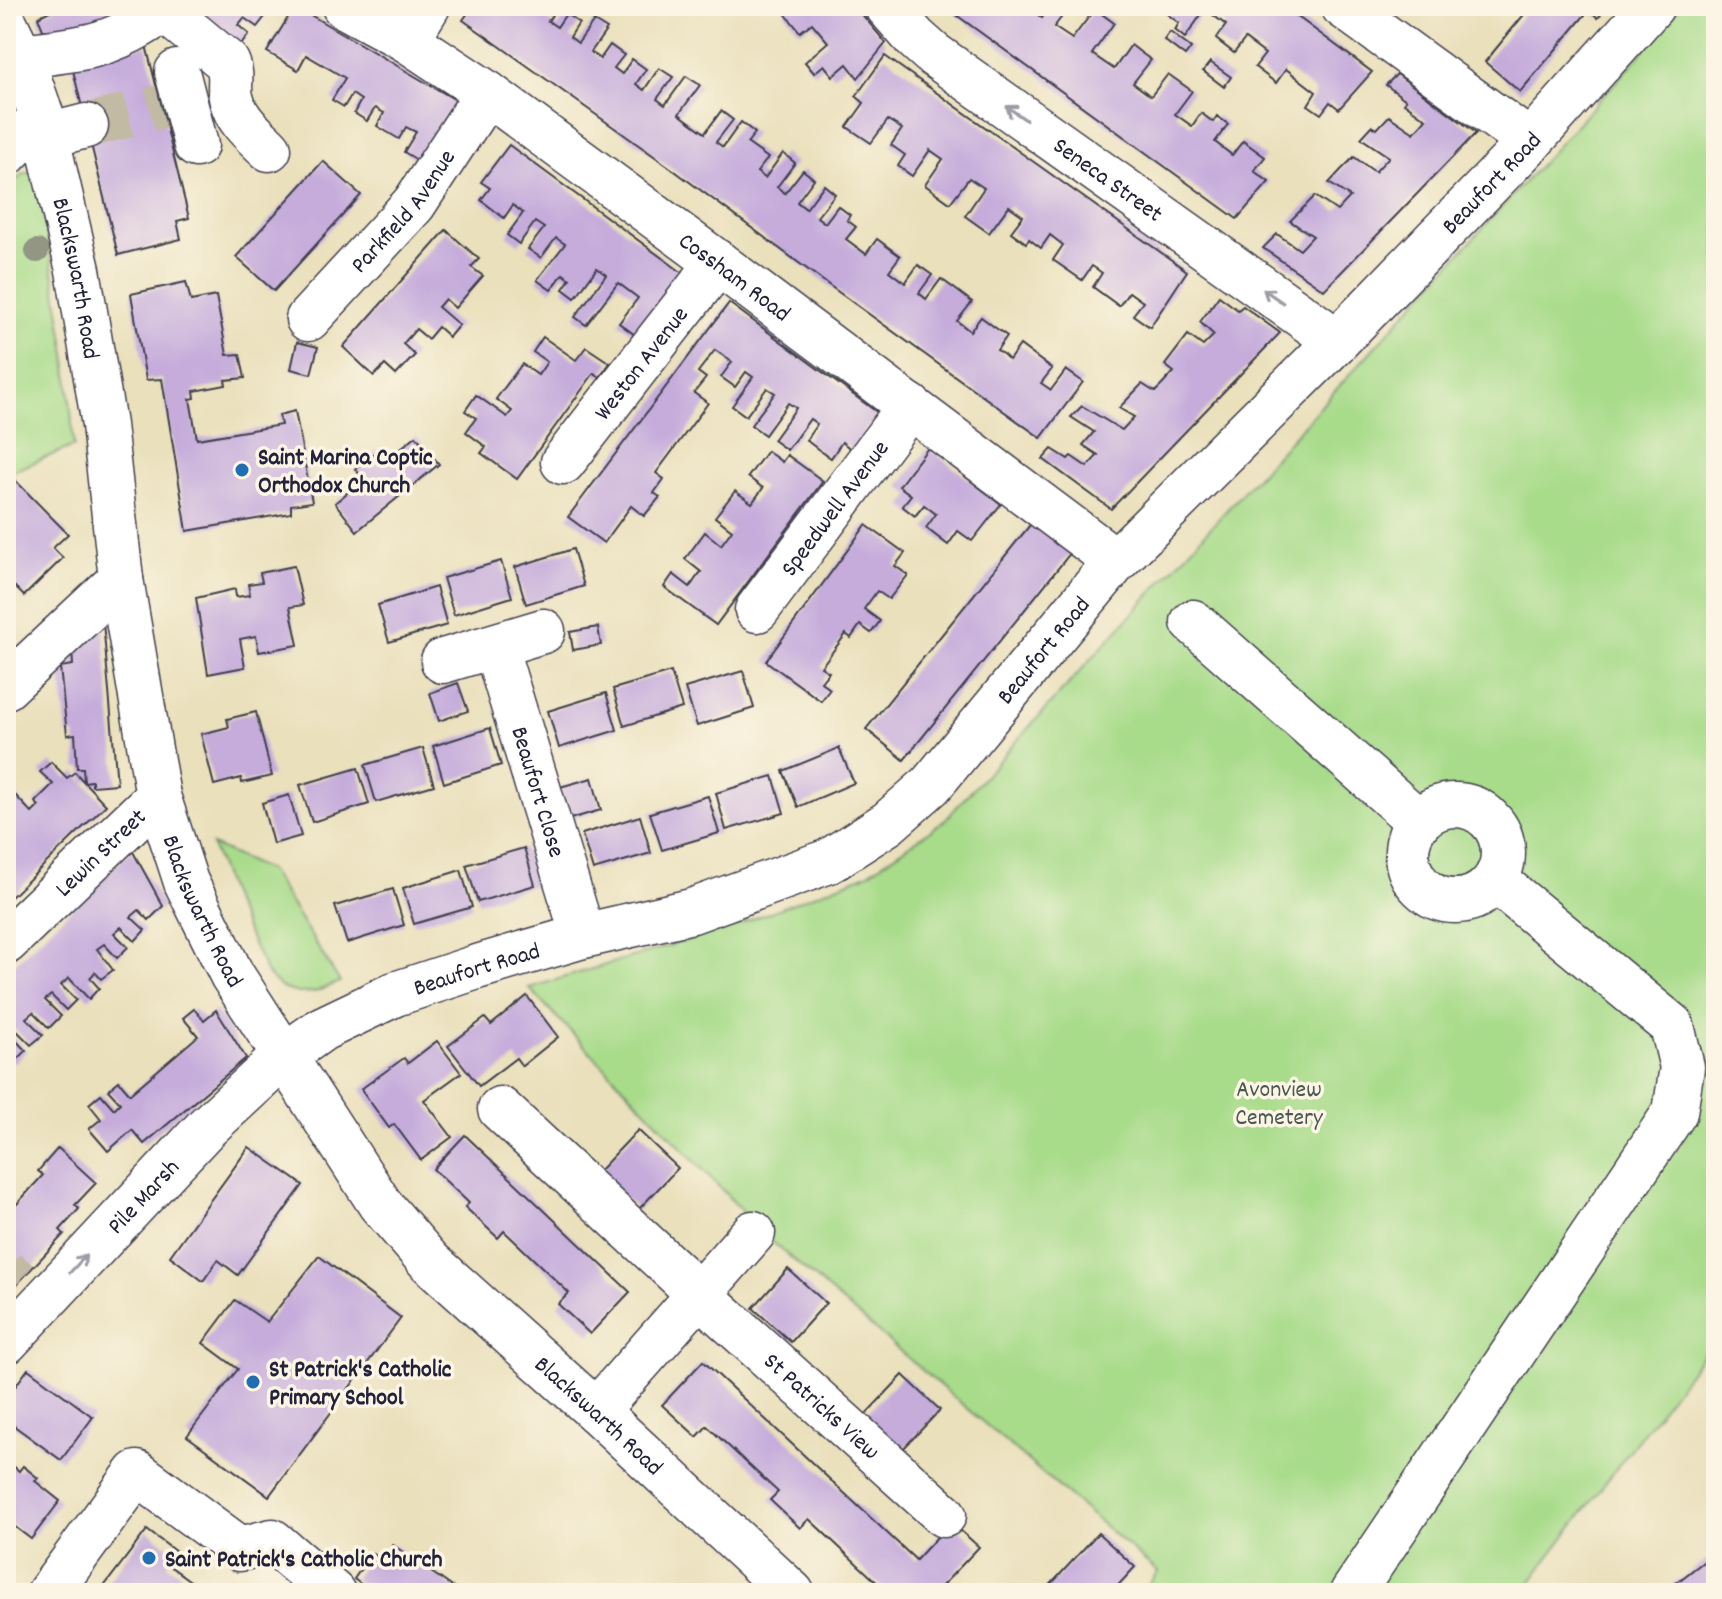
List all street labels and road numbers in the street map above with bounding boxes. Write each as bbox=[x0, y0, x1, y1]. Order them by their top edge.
street label: Beaufort Road bbox=[1435, 126, 1551, 243]
street label: Seneca Street bbox=[1045, 130, 1169, 232]
street label: Parkfield Avenue bbox=[344, 144, 465, 282]
street label: Blackswarth Road bbox=[42, 195, 107, 362]
street label: Cossham Road bbox=[670, 225, 797, 332]
street label: Weston Avenue bbox=[588, 300, 698, 429]
street label: Speedwell Avenue bbox=[774, 434, 899, 585]
street label: Beaufort Road bbox=[990, 590, 1100, 713]
street label: Beaufort Close bbox=[500, 723, 572, 862]
street label: Lewin Street bbox=[49, 802, 155, 906]
street label: Blackswarth Road bbox=[152, 831, 250, 995]
street label: Beaufort Road bbox=[410, 935, 545, 1007]
street label: Pile Marsh bbox=[101, 1153, 189, 1243]
street label: St Patricks View bbox=[755, 1346, 886, 1469]
street label: Blackswarth Road bbox=[525, 1349, 669, 1485]

